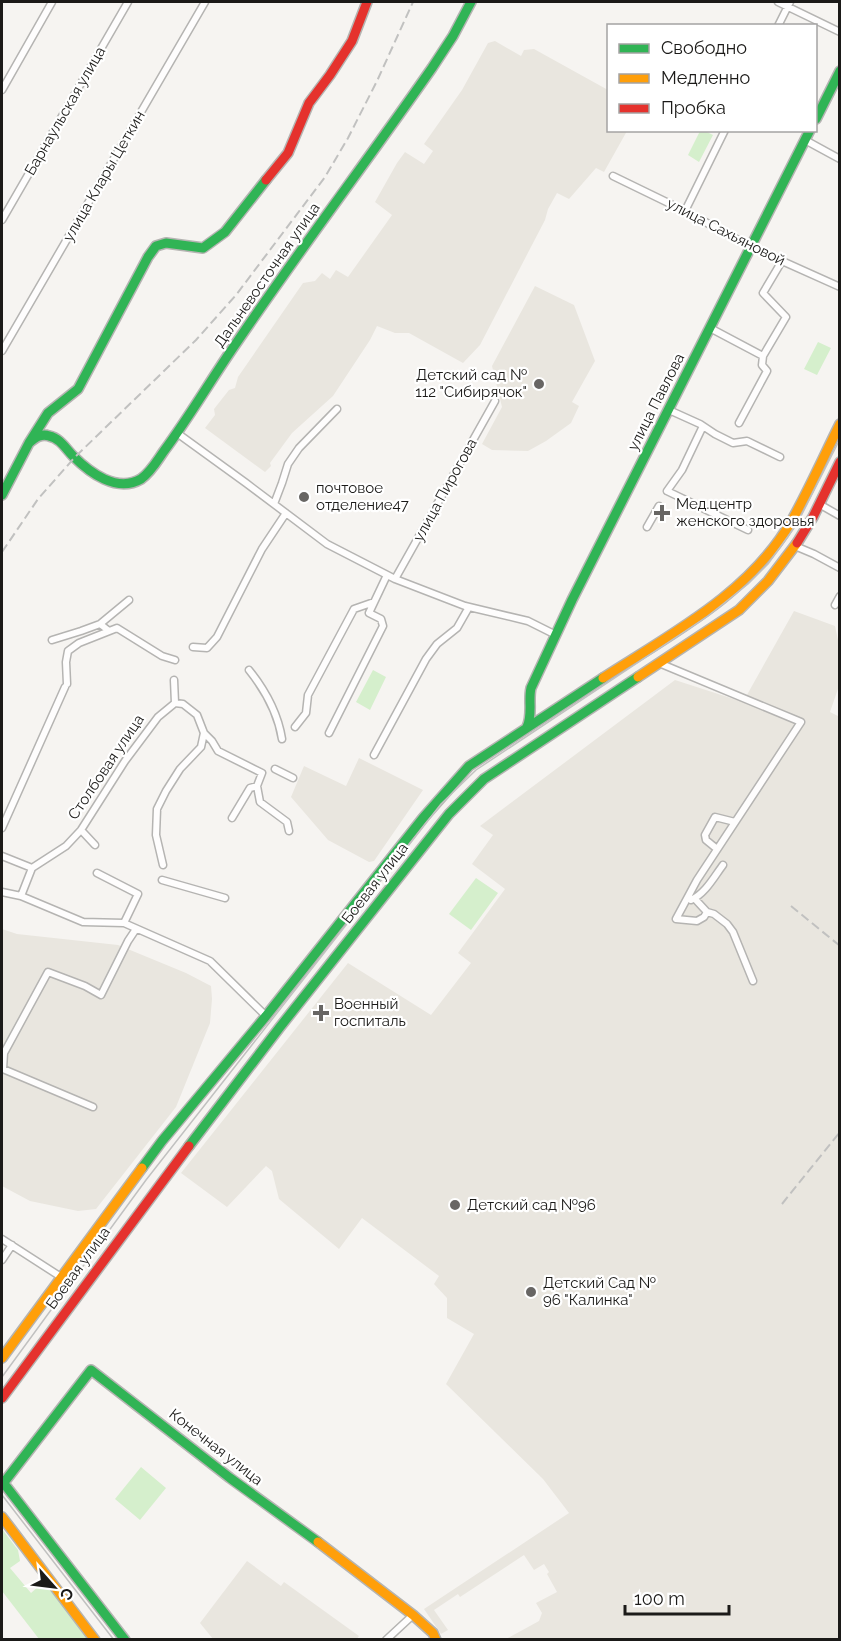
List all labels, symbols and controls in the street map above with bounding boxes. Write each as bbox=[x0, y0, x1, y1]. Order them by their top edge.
legend bbox=[607, 24, 817, 132]
text: Свободно bbox=[661, 37, 747, 58]
street label: Барнаульская улица bbox=[21, 43, 109, 179]
text: Медленно bbox=[661, 67, 750, 88]
text: Пробка bbox=[661, 97, 726, 118]
street label: улица Клары Цеткин bbox=[59, 107, 149, 245]
street label: улица Сахьяновой bbox=[664, 194, 788, 270]
street label: Дальневосточная улица bbox=[210, 199, 324, 351]
street label: улица Павлова bbox=[624, 350, 688, 454]
place label: Детский сад № 112 "Сибирячок" bbox=[415, 366, 527, 401]
marker: Детский сад № 112 "Сибирячок" bbox=[532, 377, 546, 391]
street label: улица Пирогова bbox=[409, 435, 481, 545]
place label: почтовое отделение47 bbox=[316, 479, 409, 514]
marker: почтовое отделение47 bbox=[297, 490, 311, 504]
place label: Мед.центр женского здоровья bbox=[676, 495, 815, 530]
marker: Мед.центр женского здоровья bbox=[653, 504, 671, 522]
street label: Столбовая улица bbox=[64, 711, 148, 823]
street label: Боевая улица bbox=[338, 839, 412, 927]
place label: Военный госпиталь bbox=[334, 995, 406, 1030]
marker: Военный госпиталь bbox=[312, 1004, 330, 1022]
place label: Детский сад №96 bbox=[467, 1196, 596, 1214]
marker: Детский сад №96 bbox=[448, 1198, 462, 1212]
street label: Боевая улица bbox=[42, 1223, 114, 1313]
place label: Детский Сад № 96 "Калинка" bbox=[543, 1274, 656, 1309]
marker: Детский Сад № 96 "Калинка" bbox=[524, 1285, 538, 1299]
street label: Конечная улица bbox=[166, 1405, 266, 1489]
north arrow bbox=[24, 1557, 84, 1617]
scale bar bbox=[625, 1578, 728, 1616]
text: С bbox=[56, 1584, 78, 1603]
text: 100 m bbox=[634, 1588, 685, 1609]

